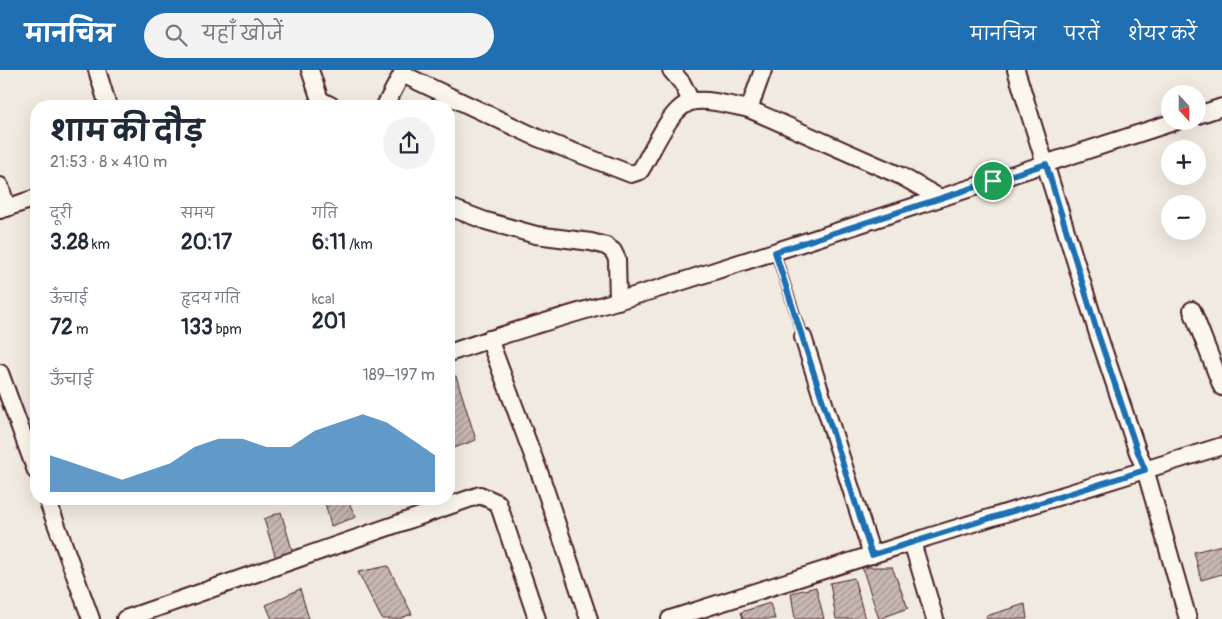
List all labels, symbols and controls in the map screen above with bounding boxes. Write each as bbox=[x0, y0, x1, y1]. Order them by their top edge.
search box bbox=[144, 13, 494, 58]
text: मानचित्र bbox=[25, 20, 114, 49]
icon: search bbox=[162, 21, 190, 49]
text: यहाँ खोजें bbox=[202, 22, 283, 46]
text: मानचित्र bbox=[970, 23, 1036, 46]
text: परतें bbox=[1064, 23, 1100, 46]
text: शेयर करें bbox=[1128, 23, 1197, 46]
north arrow bbox=[1161, 85, 1206, 130]
map controls bbox=[1161, 85, 1206, 240]
text: शाम की दौड़ bbox=[50, 115, 204, 150]
button: share bbox=[383, 117, 435, 169]
button: + bbox=[1161, 140, 1206, 185]
text: 21:53 · 8 × 410 m bbox=[50, 152, 167, 172]
pin bbox=[972, 160, 1014, 202]
icon: arrive bbox=[979, 167, 1007, 195]
button: − bbox=[1161, 195, 1206, 240]
text: दूरी bbox=[50, 205, 72, 222]
text: समय bbox=[181, 205, 214, 222]
text: गति bbox=[312, 205, 337, 222]
text: 3.28 bbox=[50, 229, 89, 256]
text: 20:17 bbox=[181, 229, 232, 256]
text: 6:11 bbox=[312, 229, 346, 256]
text: km bbox=[89, 236, 110, 253]
text: /km bbox=[346, 236, 373, 253]
text: ऊँचाई bbox=[50, 290, 88, 307]
text: हृदय गति bbox=[181, 290, 240, 307]
text: kcal bbox=[312, 291, 335, 308]
text: 201 bbox=[312, 308, 346, 335]
text: 72 bbox=[50, 314, 73, 341]
text: 133 bbox=[181, 314, 213, 341]
text: m bbox=[73, 321, 88, 338]
text: bpm bbox=[213, 321, 242, 338]
text: 189–197 m bbox=[362, 365, 435, 385]
text: ऊँचाई bbox=[50, 370, 93, 390]

